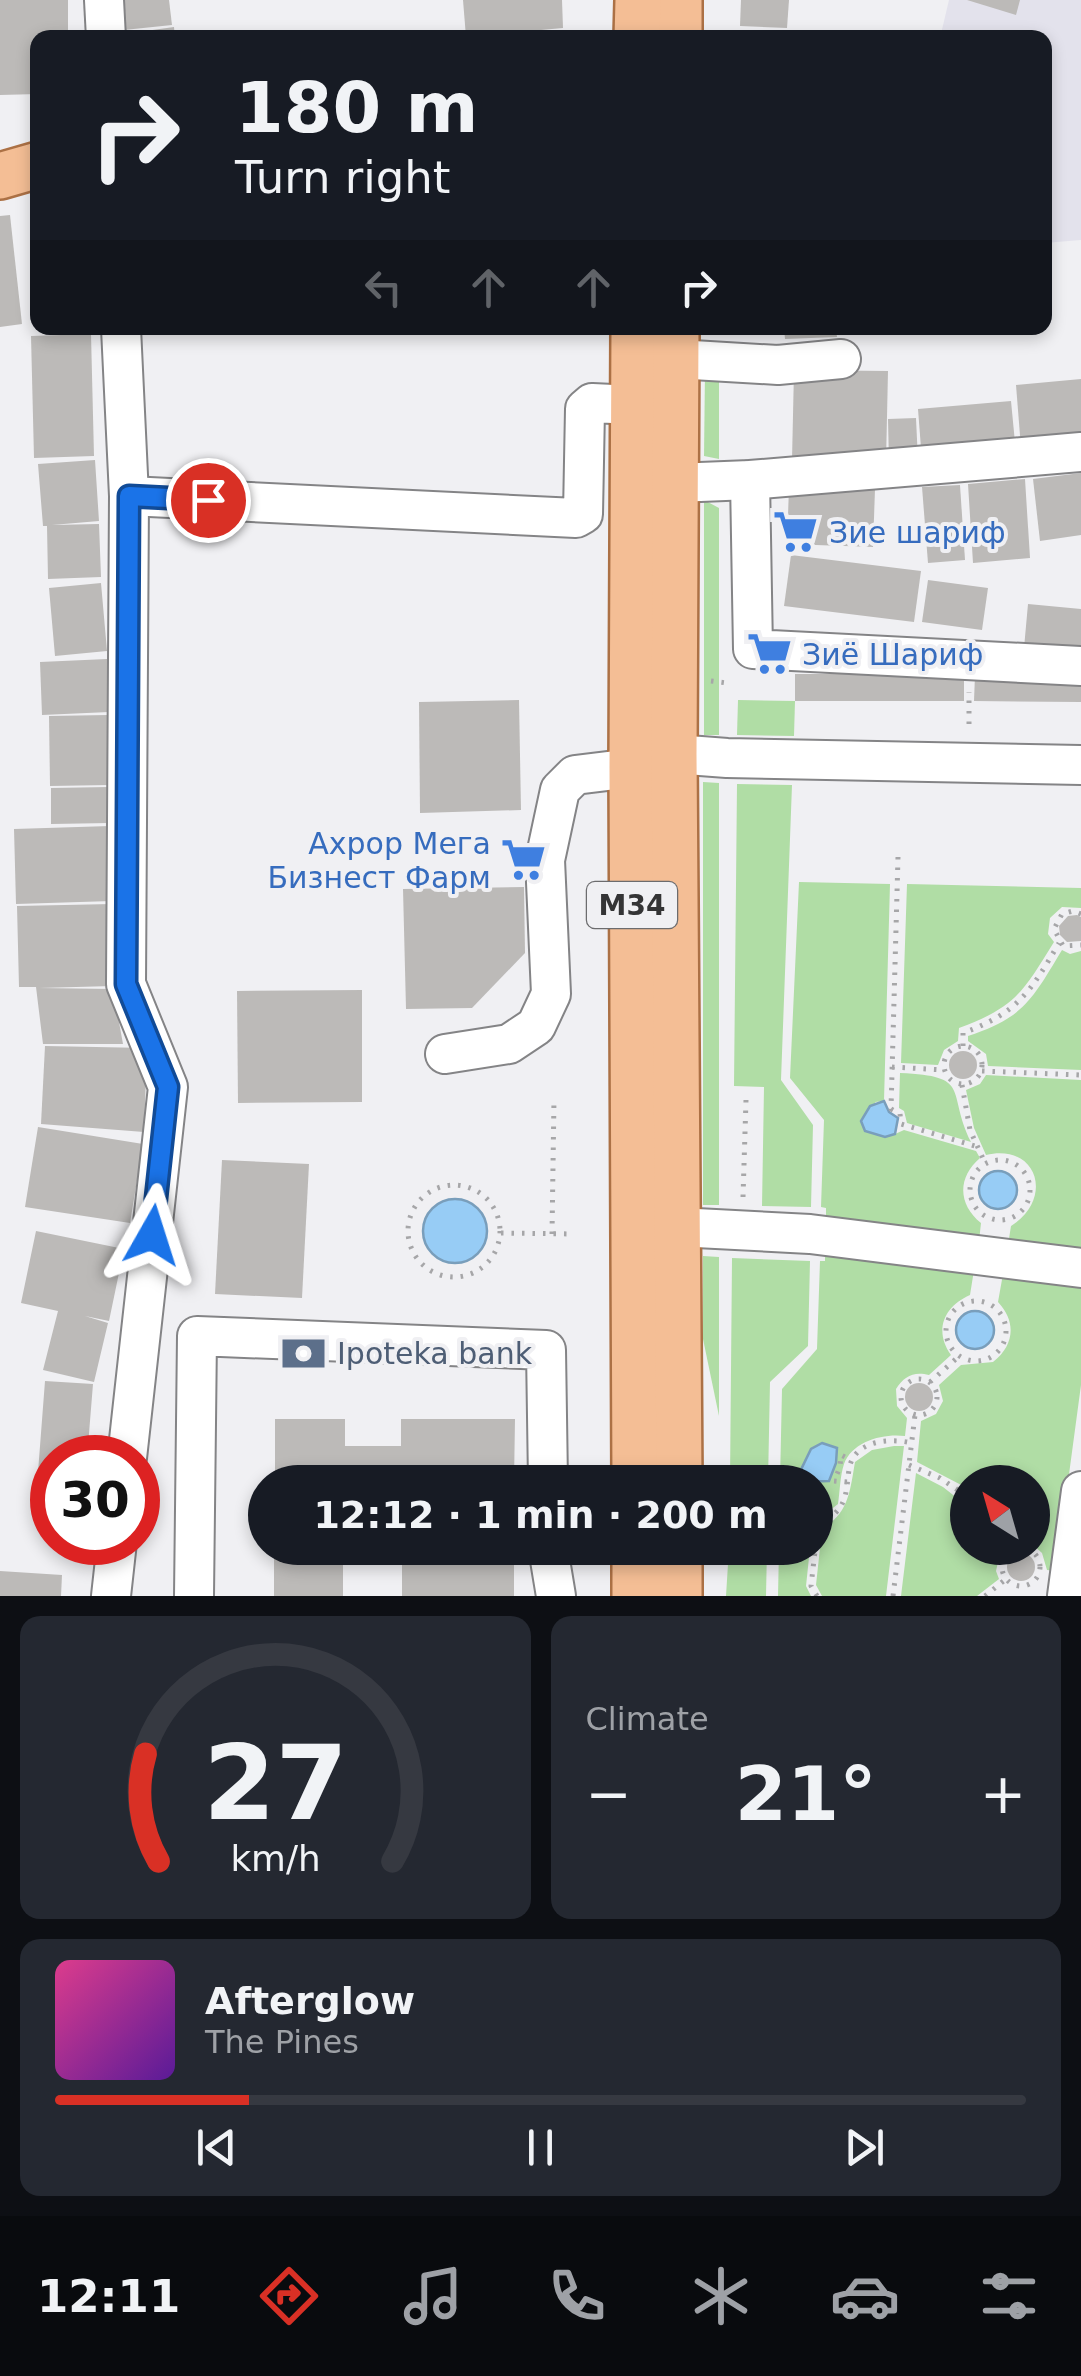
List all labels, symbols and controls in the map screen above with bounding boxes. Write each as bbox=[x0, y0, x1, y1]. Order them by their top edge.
text: 180 m bbox=[235, 67, 478, 149]
icon: right bbox=[70, 70, 200, 200]
text: Turn right bbox=[235, 151, 450, 204]
icon: left bbox=[356, 260, 411, 315]
icon: ahead bbox=[461, 260, 516, 315]
icon: ahead bbox=[566, 260, 621, 315]
icon: right bbox=[671, 260, 726, 315]
pin bbox=[166, 458, 251, 543]
icon: arrive bbox=[181, 473, 236, 528]
supermarket icon: Зие шариф bbox=[772, 508, 820, 556]
place label: Зие шариф bbox=[829, 515, 1006, 550]
supermarket icon: Зиё Шариф bbox=[745, 630, 793, 678]
place label: Зиё Шариф bbox=[802, 637, 983, 672]
place label: Ахрор Мега Бизнест Фарм bbox=[268, 826, 491, 895]
supermarket icon: Ахрор Мега Бизнест Фарм bbox=[500, 836, 548, 884]
road number: M34 bbox=[587, 882, 677, 928]
position arrow bbox=[100, 1183, 204, 1287]
bank icon: Ipoteka bank bbox=[280, 1329, 328, 1377]
place label: Ipoteka bank bbox=[337, 1336, 533, 1371]
speed limit sign: 30 bbox=[30, 1435, 160, 1565]
north arrow bbox=[950, 1465, 1050, 1565]
map controls bbox=[950, 1465, 1050, 1565]
text: 12:12 · 1 min · 200 m bbox=[313, 1493, 768, 1537]
text: Climate bbox=[586, 1700, 709, 1738]
text: 27 bbox=[203, 1722, 348, 1844]
text: 21° bbox=[735, 1750, 877, 1838]
text: − bbox=[586, 1762, 632, 1826]
text: + bbox=[980, 1762, 1026, 1826]
text: km/h bbox=[230, 1838, 320, 1879]
text: Afterglow bbox=[205, 1979, 415, 2023]
text: The Pines bbox=[205, 2023, 359, 2061]
icon: previous bbox=[189, 2120, 244, 2175]
icon: pause bbox=[513, 2120, 568, 2175]
icon: next bbox=[837, 2120, 892, 2175]
icon: directions bbox=[254, 2261, 324, 2331]
icon: music bbox=[398, 2261, 468, 2331]
icon: phone bbox=[542, 2261, 612, 2331]
icon: climate bbox=[686, 2261, 756, 2331]
icon: car bbox=[830, 2261, 900, 2331]
icon: filters bbox=[974, 2261, 1044, 2331]
text: 12:11 bbox=[37, 2270, 180, 2323]

